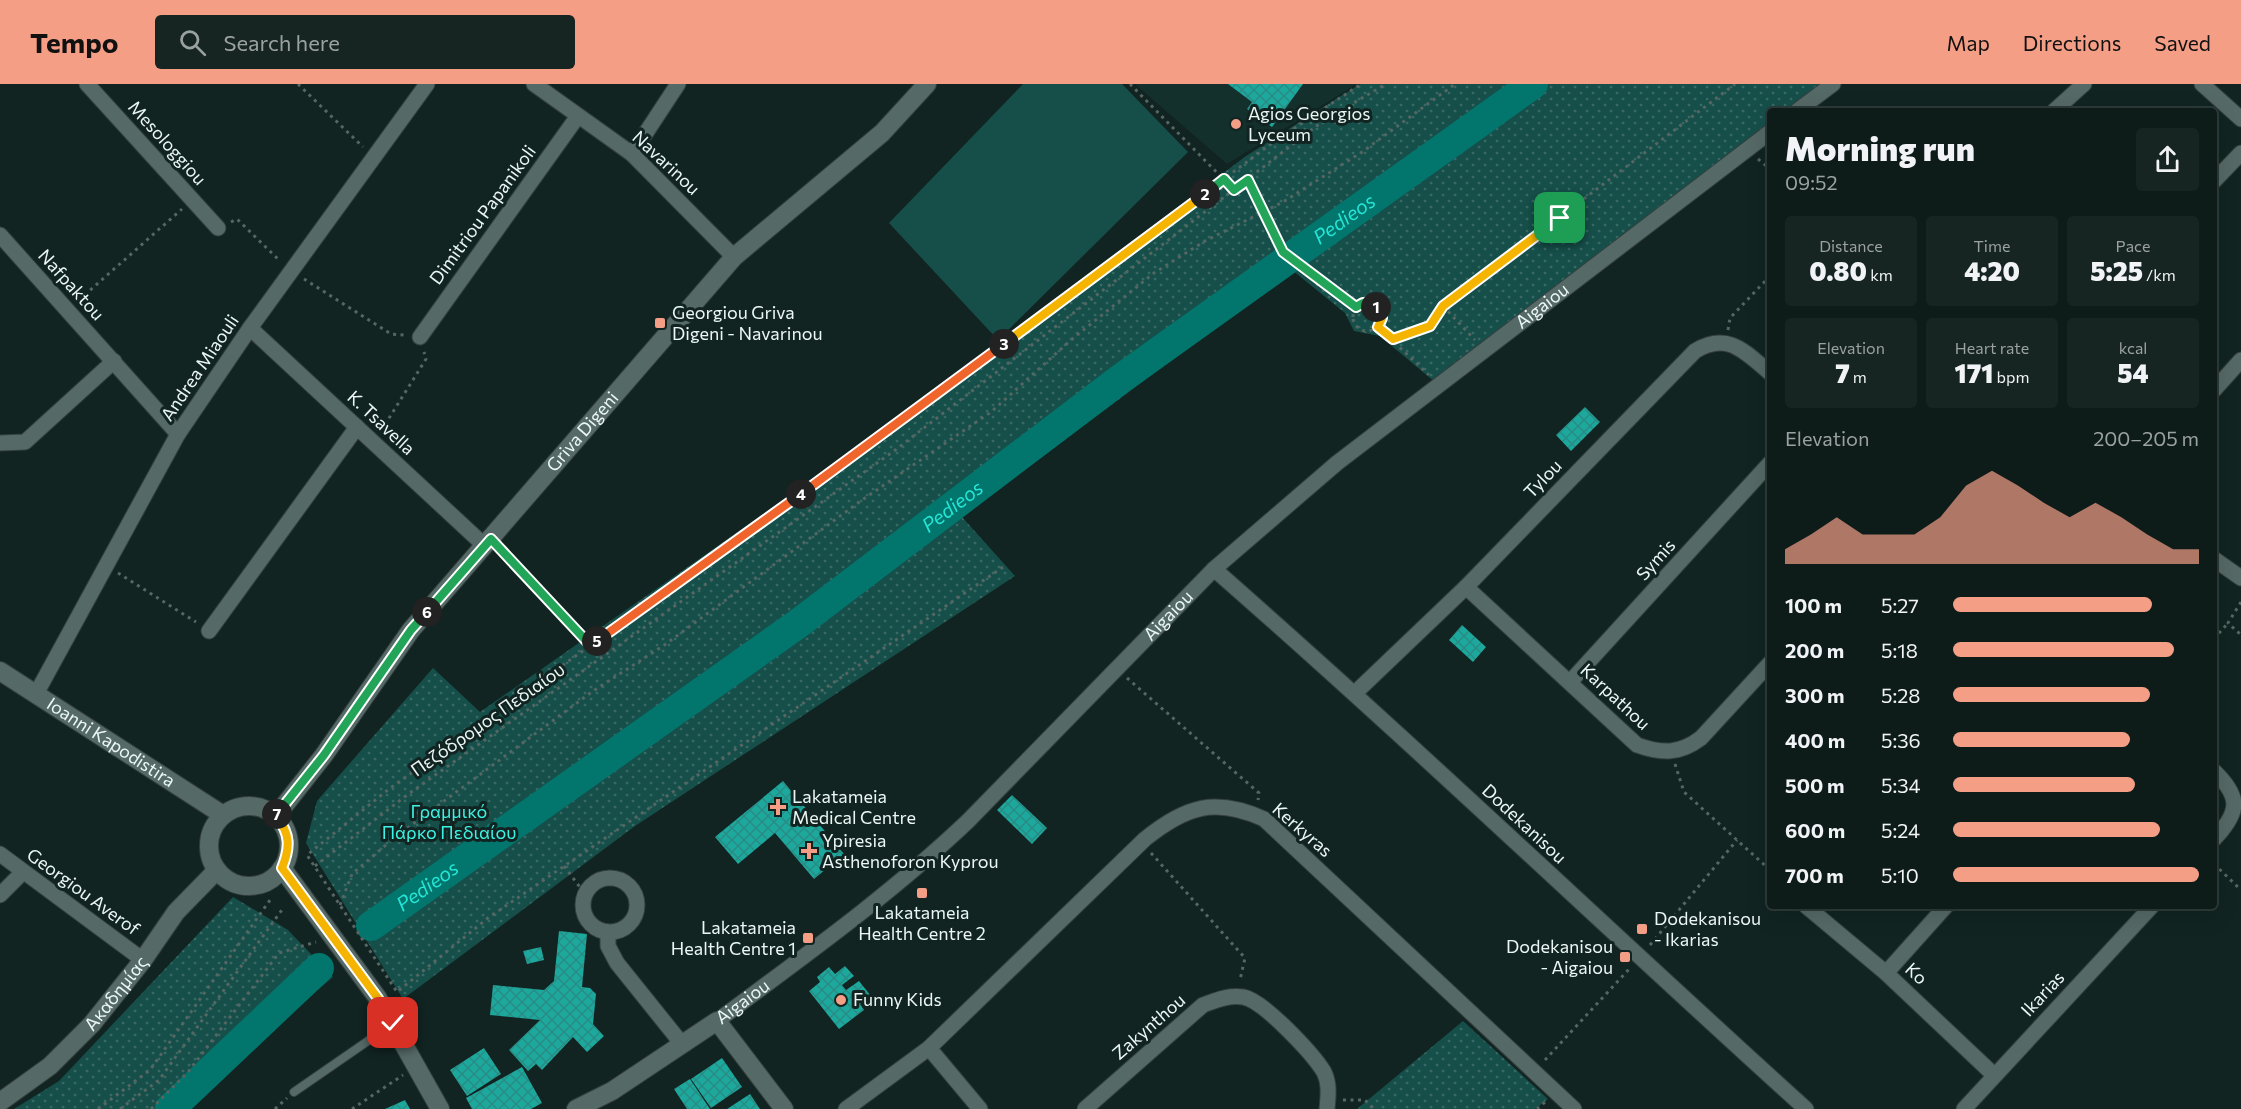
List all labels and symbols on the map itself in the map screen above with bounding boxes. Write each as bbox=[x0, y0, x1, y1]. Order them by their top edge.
street label: Mesologgiou bbox=[124, 96, 211, 189]
place label: Agios Georgios Lyceum bbox=[1248, 102, 1370, 145]
marker: Agios Georgios Lyceum bbox=[1229, 117, 1243, 131]
street label: Navarinou bbox=[628, 126, 705, 199]
street label: Dimitriou Papanikoli bbox=[424, 141, 540, 288]
pin: 2 bbox=[1190, 179, 1220, 209]
water label: Pedieos bbox=[1308, 188, 1379, 249]
pin bbox=[1534, 192, 1585, 243]
street label: Nafpaktou bbox=[34, 244, 109, 324]
street label: Aigaiou bbox=[1510, 278, 1573, 333]
pin: 1 bbox=[1361, 292, 1391, 322]
place label: Georgiou Griva Digeni - Navarinou bbox=[672, 301, 823, 344]
street label: Andrea Miaouli bbox=[155, 310, 243, 425]
marker: Georgiou Griva Digeni - Navarinou bbox=[653, 316, 667, 330]
pin: 3 bbox=[989, 329, 1019, 359]
street label: K. Tsavella bbox=[343, 385, 420, 459]
street label: Griva Digeni bbox=[541, 387, 623, 476]
street label: Tylou bbox=[1519, 454, 1566, 502]
water label: Pedieos bbox=[916, 475, 987, 537]
pin: 4 bbox=[786, 479, 816, 509]
street label: Symis bbox=[1631, 534, 1679, 585]
street label: Aigaiou bbox=[1138, 585, 1197, 645]
pin: 6 bbox=[412, 597, 442, 627]
pin: 5 bbox=[582, 626, 612, 656]
street label: Πεζόδρομος Πεδιαίου bbox=[406, 658, 569, 781]
street label: Karpathou bbox=[1576, 658, 1655, 734]
street label: Ioanni Kapodistira bbox=[43, 692, 180, 791]
street label: Dodekanisou bbox=[1478, 779, 1571, 868]
place label: Lakatameia Medical Centre bbox=[792, 785, 916, 828]
street label: Kerkyras bbox=[1268, 797, 1337, 861]
marker: Lakatameia Medical Centre bbox=[769, 798, 787, 816]
pin: 7 bbox=[262, 799, 292, 829]
park label: Γραμμικό Πάρκο Πεδιαίου bbox=[382, 800, 516, 843]
place label: Ypiresia Asthenoforon Kyprou bbox=[822, 829, 999, 872]
marker: Ypiresia Asthenoforon Kyprou bbox=[800, 842, 818, 860]
street label: Georgiou Averof bbox=[23, 843, 145, 940]
water label: Pedieos bbox=[391, 855, 463, 916]
marker: Lakatameia Health Centre 2 bbox=[915, 886, 929, 900]
place label: Lakatameia Health Centre 2 bbox=[858, 901, 986, 944]
place label: Dodekanisou - Ikarias bbox=[1654, 907, 1761, 950]
place label: Lakatameia Health Centre 1 bbox=[671, 916, 796, 959]
marker: Dodekanisou - Ikarias bbox=[1635, 922, 1649, 936]
marker: Lakatameia Health Centre 1 bbox=[801, 931, 815, 945]
place label: Dodekanisou - Aigaiou bbox=[1506, 935, 1613, 978]
marker: Dodekanisou - Aigaiou bbox=[1618, 950, 1632, 964]
street label: Ακαδημίας bbox=[79, 951, 152, 1035]
street label: Ko bbox=[1901, 958, 1932, 989]
street label: Ikarias bbox=[2016, 966, 2069, 1020]
street label: Aigaiou bbox=[711, 974, 773, 1028]
place label: Funny Kids bbox=[853, 988, 942, 1010]
street label: Zakynthou bbox=[1107, 989, 1189, 1064]
marker: Funny Kids bbox=[834, 993, 848, 1007]
pin bbox=[367, 997, 418, 1048]

